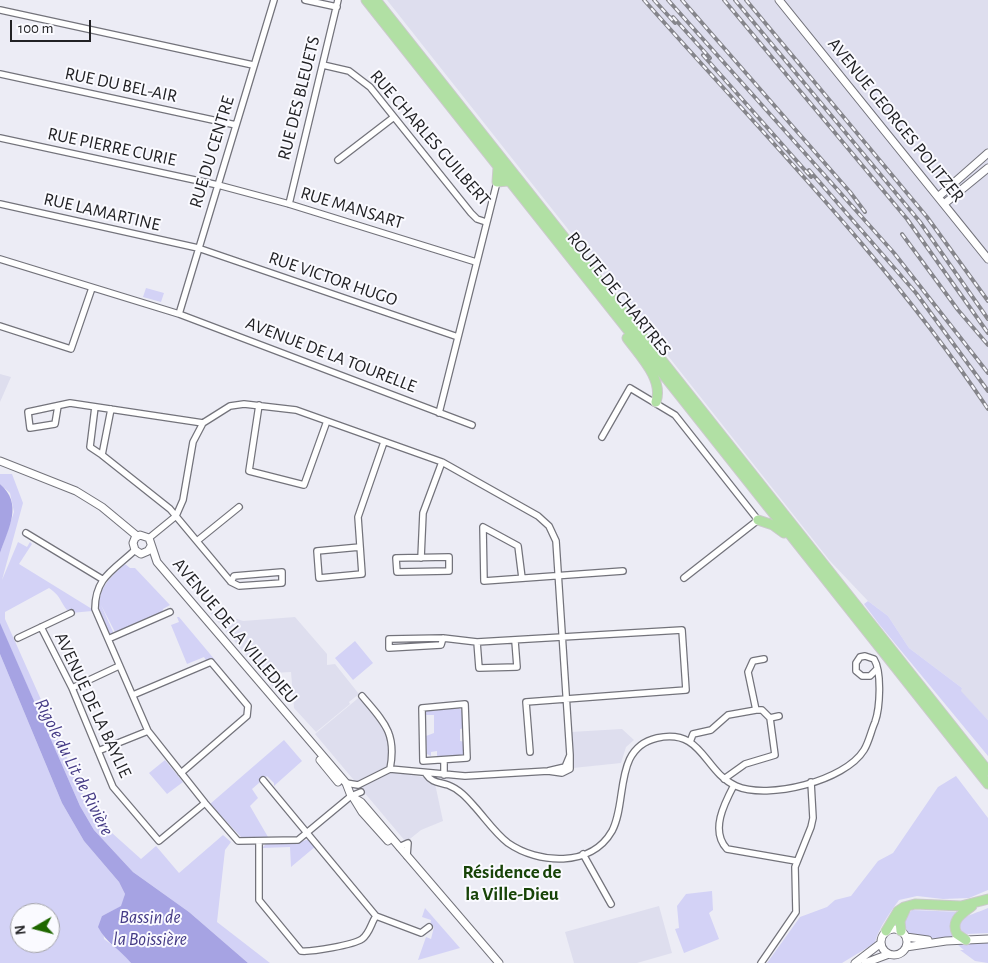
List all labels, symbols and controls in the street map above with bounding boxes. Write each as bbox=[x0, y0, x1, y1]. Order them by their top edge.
scale bar bbox=[12, 10, 94, 42]
text: 100 m bbox=[18, 21, 53, 36]
street label: AVENUE GEORGES POLITZER bbox=[823, 33, 969, 207]
street label: RUE DES BLEUETS bbox=[273, 34, 325, 162]
street label: RUE DU BEL-AIR bbox=[63, 63, 179, 107]
street label: RUE CHARLES GUILBERT bbox=[365, 66, 495, 210]
street label: RUE DU CENTRE bbox=[185, 93, 239, 211]
street label: RUE PIERRE CURIE bbox=[46, 123, 178, 171]
street label: RUE MANSART bbox=[298, 182, 406, 234]
street label: RUE LAMARTINE bbox=[42, 188, 162, 236]
street label: ROUTE DE CHARTRES bbox=[562, 228, 676, 360]
street label: RUE VICTOR HUGO bbox=[266, 247, 400, 311]
street label: AVENUE DE LA TOURELLE bbox=[243, 312, 419, 398]
street label: AVENUE DE LA VILLEDIEU bbox=[168, 554, 302, 708]
street label: AVENUE DE LA BAYLIE bbox=[50, 629, 136, 781]
water label: Rigole du Lit de Rivière bbox=[30, 695, 118, 839]
district label: Résidence de la Ville-Dieu bbox=[463, 861, 561, 905]
north arrow bbox=[10, 903, 60, 953]
water label: Bassin de la Boissière bbox=[113, 906, 187, 950]
text: N bbox=[14, 924, 29, 936]

